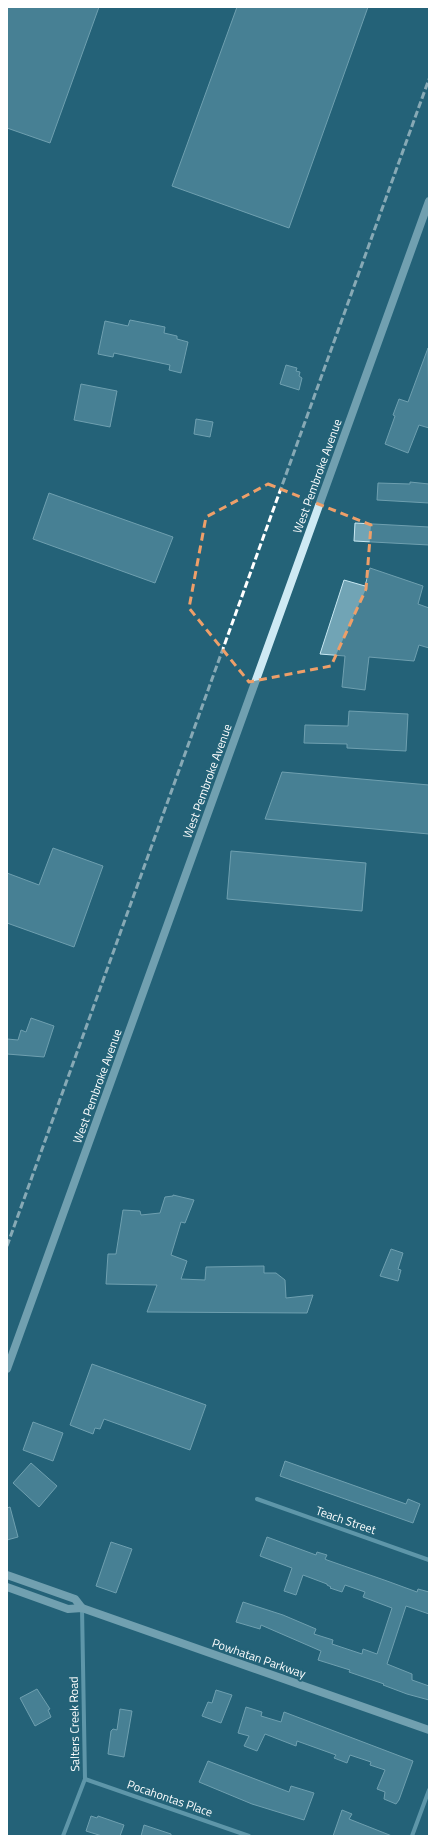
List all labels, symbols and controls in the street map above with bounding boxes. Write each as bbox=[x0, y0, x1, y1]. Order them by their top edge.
street label: West Pembroke Avenue bbox=[287, 416, 347, 536]
street label: West Pembroke Avenue bbox=[177, 721, 237, 841]
street label: West Pembroke Avenue bbox=[67, 1026, 127, 1146]
street label: Teach Street bbox=[313, 1501, 379, 1539]
street label: Powhatan Parkway bbox=[210, 1633, 309, 1683]
street label: Salters Creek Road bbox=[64, 1676, 84, 1772]
street label: Pocahontas Place bbox=[125, 1774, 215, 1822]

